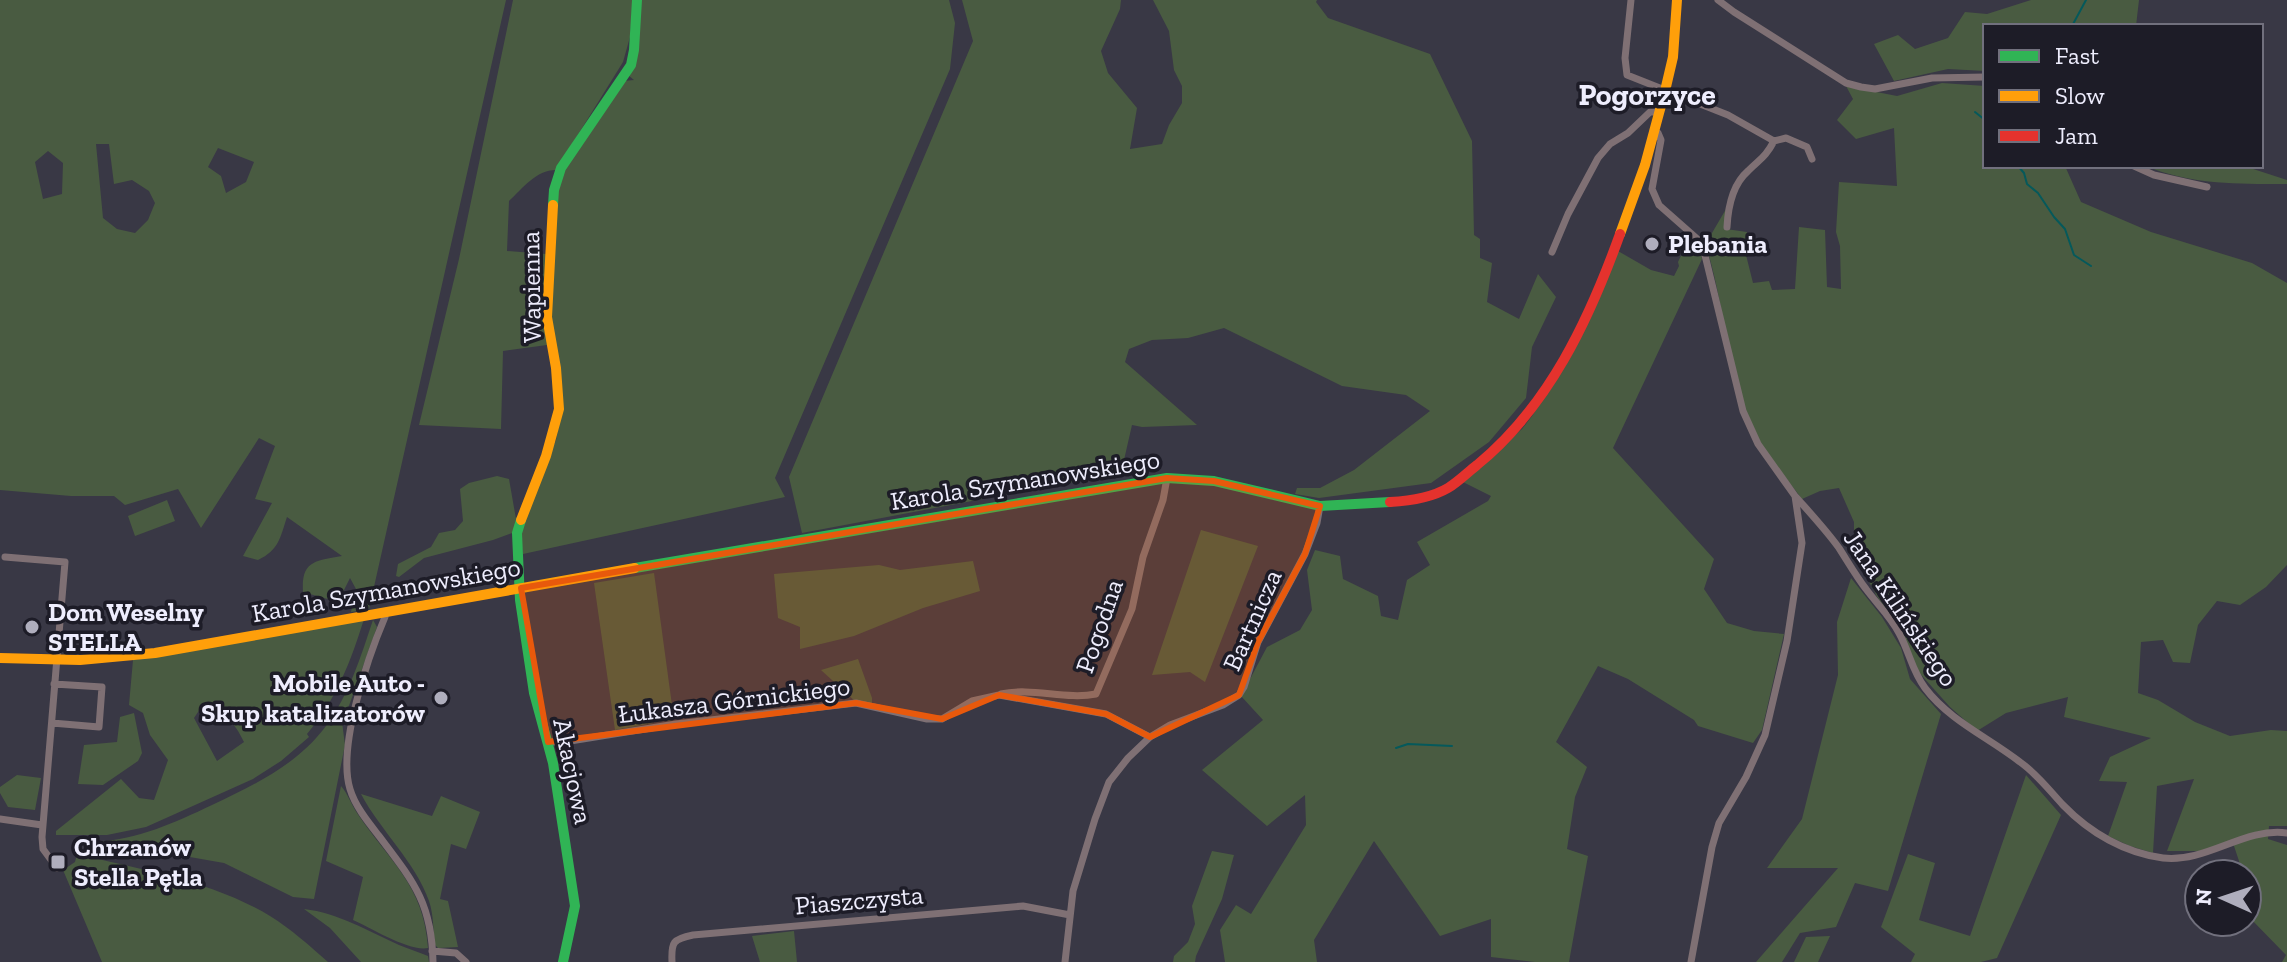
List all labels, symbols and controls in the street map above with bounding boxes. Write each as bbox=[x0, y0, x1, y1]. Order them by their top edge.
legend bbox=[1983, 24, 2263, 168]
text: Fast bbox=[2055, 41, 2099, 70]
district label: Pogorzyce bbox=[1578, 77, 1716, 113]
text: Slow bbox=[2055, 81, 2105, 110]
text: Jam bbox=[2055, 121, 2098, 150]
place label: Plebania bbox=[1668, 228, 1767, 260]
street label: Wapienna bbox=[514, 230, 548, 343]
marker: Plebania bbox=[1643, 235, 1661, 253]
street label: Karola Szymanowskiego bbox=[888, 443, 1162, 517]
street label: Jana Kilińskiego bbox=[1837, 524, 1965, 692]
street label: Karola Szymanowskiego bbox=[249, 551, 523, 629]
street label: Bartnicza bbox=[1215, 564, 1289, 676]
street label: Pogodna bbox=[1068, 575, 1130, 677]
place label: Dom Weselny STELLA bbox=[48, 596, 204, 658]
marker: Dom Weselny STELLA bbox=[23, 618, 41, 636]
place label: Mobile Auto - Skup katalizatorów bbox=[201, 667, 425, 729]
street label: Łukasza Górnickiego bbox=[616, 670, 852, 730]
marker: Mobile Auto - Skup katalizatorów bbox=[432, 689, 450, 707]
street label: Akacjowa bbox=[546, 715, 600, 827]
place label: Chrzanów Stella Pętla bbox=[74, 831, 203, 893]
marker: Chrzanów Stella Pętla bbox=[49, 853, 67, 871]
north arrow bbox=[2183, 858, 2263, 938]
street label: Piaszczysta bbox=[793, 878, 925, 922]
text: N bbox=[2190, 888, 2217, 906]

